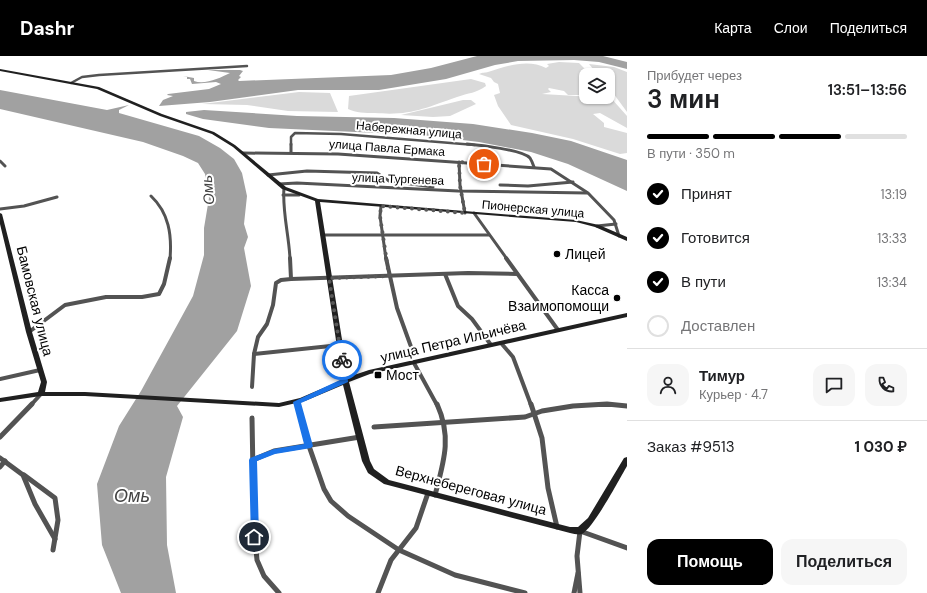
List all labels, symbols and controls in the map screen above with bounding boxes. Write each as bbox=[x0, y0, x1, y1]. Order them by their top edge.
text: Dashr bbox=[20, 16, 74, 41]
text: Карта bbox=[714, 19, 752, 37]
text: Слои bbox=[774, 19, 808, 37]
text: Поделиться bbox=[830, 19, 907, 37]
text: Прибудет через bbox=[647, 67, 742, 84]
map controls bbox=[579, 68, 615, 104]
button: layers bbox=[579, 68, 615, 104]
text: 13:51–13:56 bbox=[828, 80, 907, 100]
text: 3 мин bbox=[647, 82, 720, 116]
street label: Набережная улица bbox=[356, 117, 463, 143]
street label: улица Павла Ермака bbox=[328, 136, 446, 160]
text: В пути · 350 m bbox=[647, 145, 735, 162]
pin bbox=[467, 147, 501, 181]
icon: bag bbox=[473, 153, 495, 175]
street label: улица Тургенева bbox=[352, 169, 445, 189]
water label: Омь bbox=[196, 174, 220, 206]
icon: check bbox=[647, 183, 669, 205]
text: Принят bbox=[681, 184, 732, 204]
text: 13:19 bbox=[880, 186, 907, 203]
street label: Пионерская улица bbox=[481, 197, 585, 221]
icon: check bbox=[647, 227, 669, 249]
text: Готовится bbox=[681, 228, 750, 248]
text: 13:33 bbox=[877, 230, 907, 247]
street label: Бамовская улица bbox=[13, 244, 57, 358]
place label: Лицей bbox=[565, 245, 605, 263]
marker: Лицей bbox=[552, 249, 562, 259]
icon: check bbox=[647, 271, 669, 293]
text: В пути bbox=[681, 272, 726, 292]
text: 13:34 bbox=[877, 274, 907, 291]
place label: Касса Взаимопомощи bbox=[508, 281, 609, 315]
marker: Касса Взаимопомощи bbox=[612, 293, 622, 303]
street label: улица Петра Ильичёва bbox=[378, 315, 528, 367]
text: Доставлен bbox=[681, 316, 755, 336]
courier bbox=[322, 340, 362, 380]
icon: bike bbox=[331, 349, 353, 371]
button: person bbox=[647, 364, 689, 406]
button: chat bbox=[813, 364, 855, 406]
button: phone bbox=[865, 364, 907, 406]
place label: Мост bbox=[386, 366, 420, 384]
text: Тимур bbox=[699, 366, 745, 386]
marker: Мост bbox=[373, 370, 383, 380]
text: Курьер · 4.7 bbox=[699, 386, 768, 403]
text: Заказ #9513 bbox=[647, 437, 735, 457]
text: 1 030 ₽ bbox=[855, 437, 907, 457]
street label: Верхнебереговая улица bbox=[393, 461, 549, 519]
water label: Омь bbox=[114, 484, 150, 508]
pin bbox=[237, 520, 271, 554]
icon: home bbox=[243, 526, 265, 548]
button: Помощь bbox=[647, 539, 773, 585]
button: Поделиться bbox=[781, 539, 907, 585]

